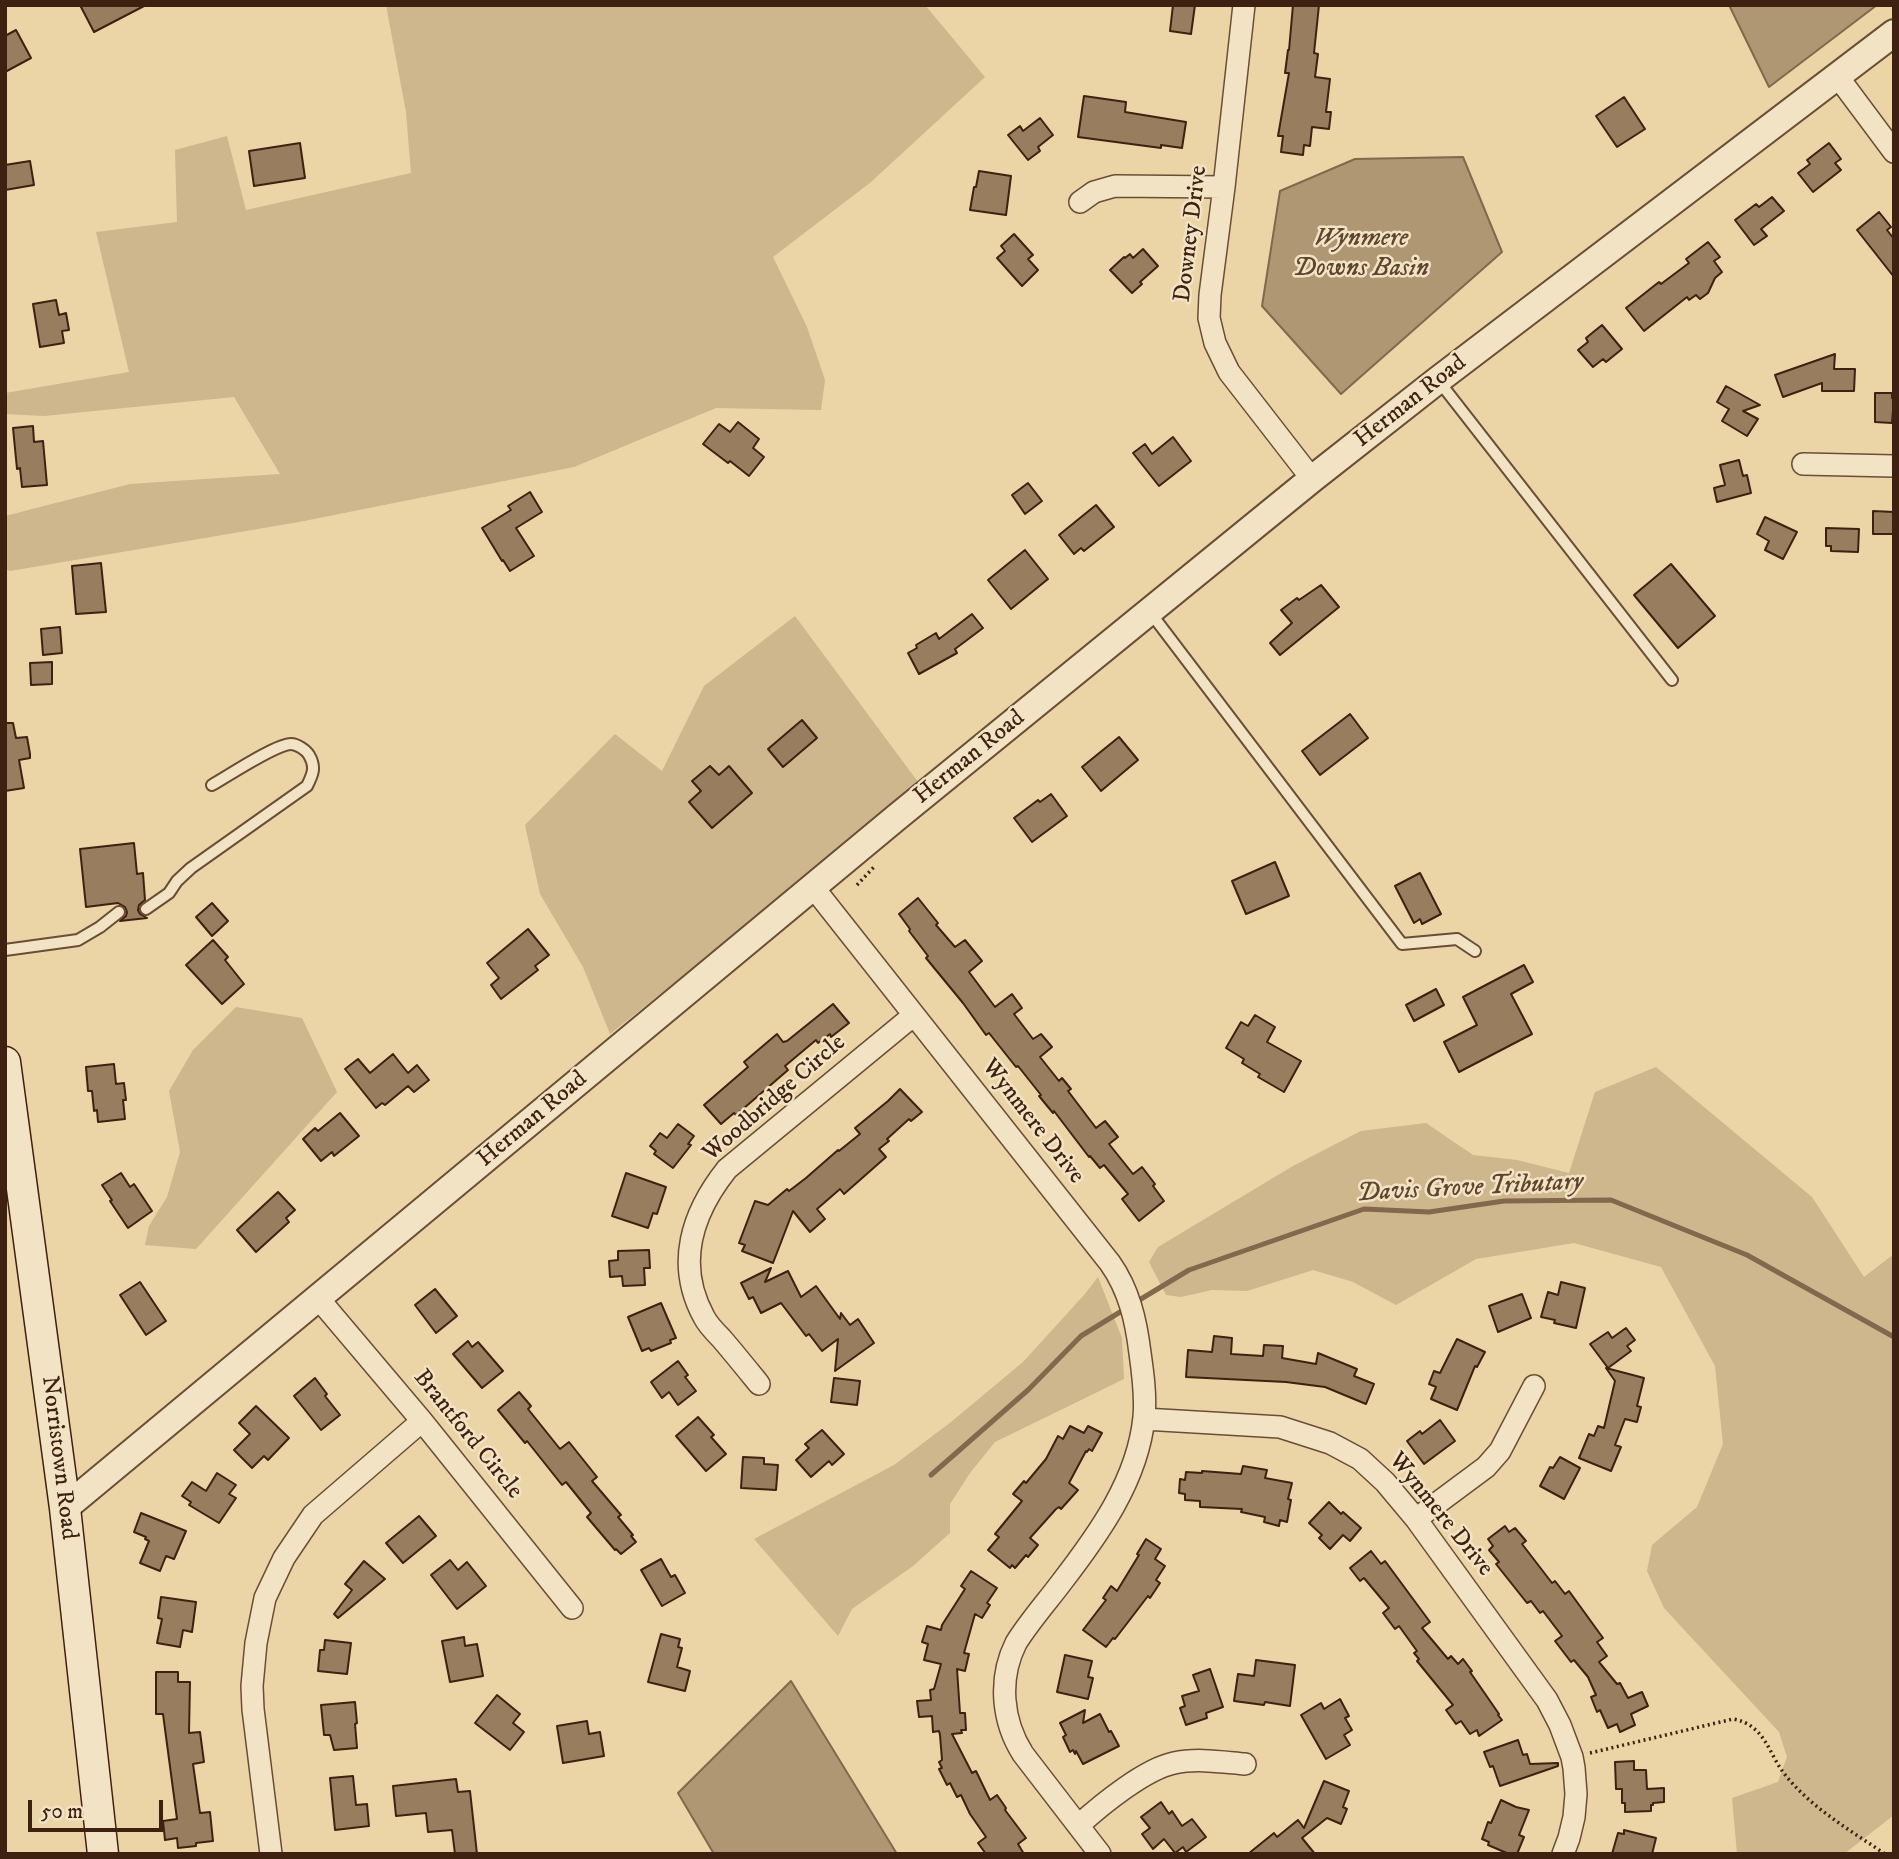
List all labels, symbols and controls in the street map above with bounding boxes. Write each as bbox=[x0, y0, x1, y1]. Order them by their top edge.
street label: Downey Drive bbox=[1169, 164, 1215, 304]
water label: Wynmere Downs Basin bbox=[1293, 224, 1429, 286]
street label: Herman Road bbox=[1349, 349, 1473, 455]
street label: Herman Road bbox=[909, 705, 1031, 811]
street label: Woodbridge Circle bbox=[698, 1029, 852, 1169]
street label: Wynmere Drive bbox=[974, 1054, 1090, 1190]
street label: Herman Road bbox=[472, 1066, 594, 1174]
water label: Davis Grove Tributary bbox=[1356, 1167, 1584, 1211]
street label: Brantford Circle bbox=[406, 1365, 528, 1505]
street label: Norristown Road bbox=[34, 1374, 82, 1542]
street label: Wynmere Drive bbox=[1381, 1447, 1499, 1583]
scale bar bbox=[32, 1786, 166, 1830]
text: 50 m bbox=[41, 1799, 83, 1825]

